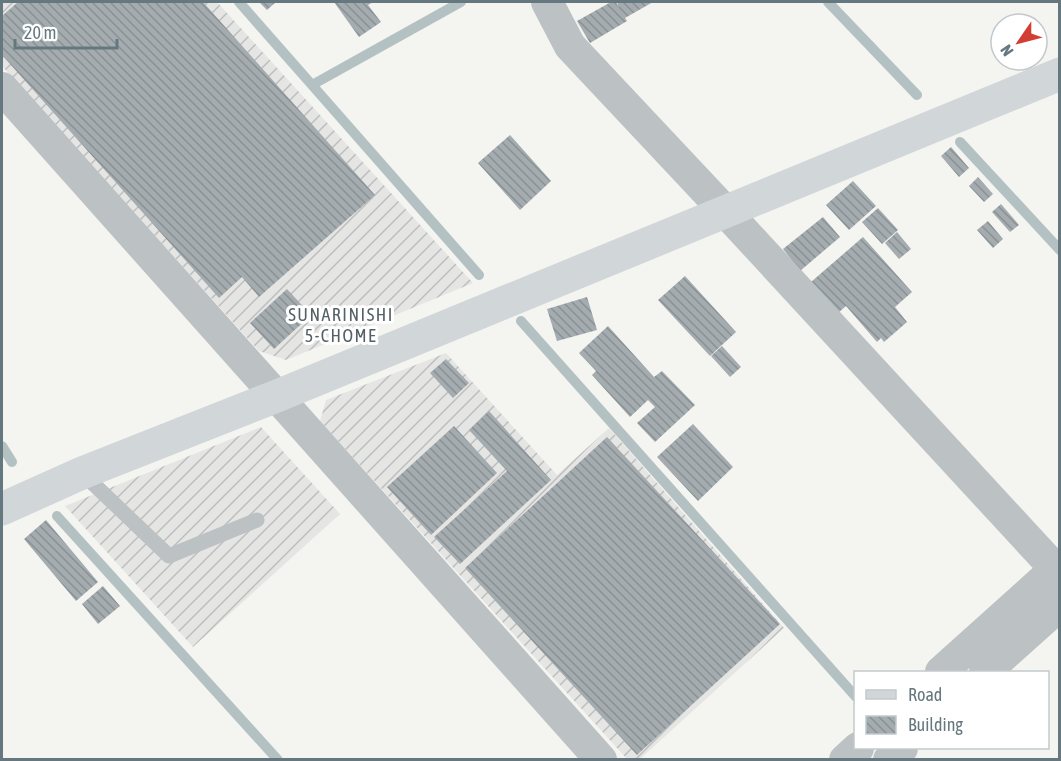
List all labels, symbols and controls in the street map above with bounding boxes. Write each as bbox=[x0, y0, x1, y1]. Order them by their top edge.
scale bar bbox=[15, 12, 117, 50]
north arrow bbox=[989, 12, 1049, 72]
text: 20 m bbox=[24, 22, 56, 43]
text: N bbox=[997, 42, 1017, 60]
district label: SUNARINISHI 5-CHOME bbox=[288, 304, 394, 346]
legend bbox=[854, 671, 1049, 749]
text: Road bbox=[908, 684, 942, 705]
text: Building bbox=[908, 714, 963, 735]

